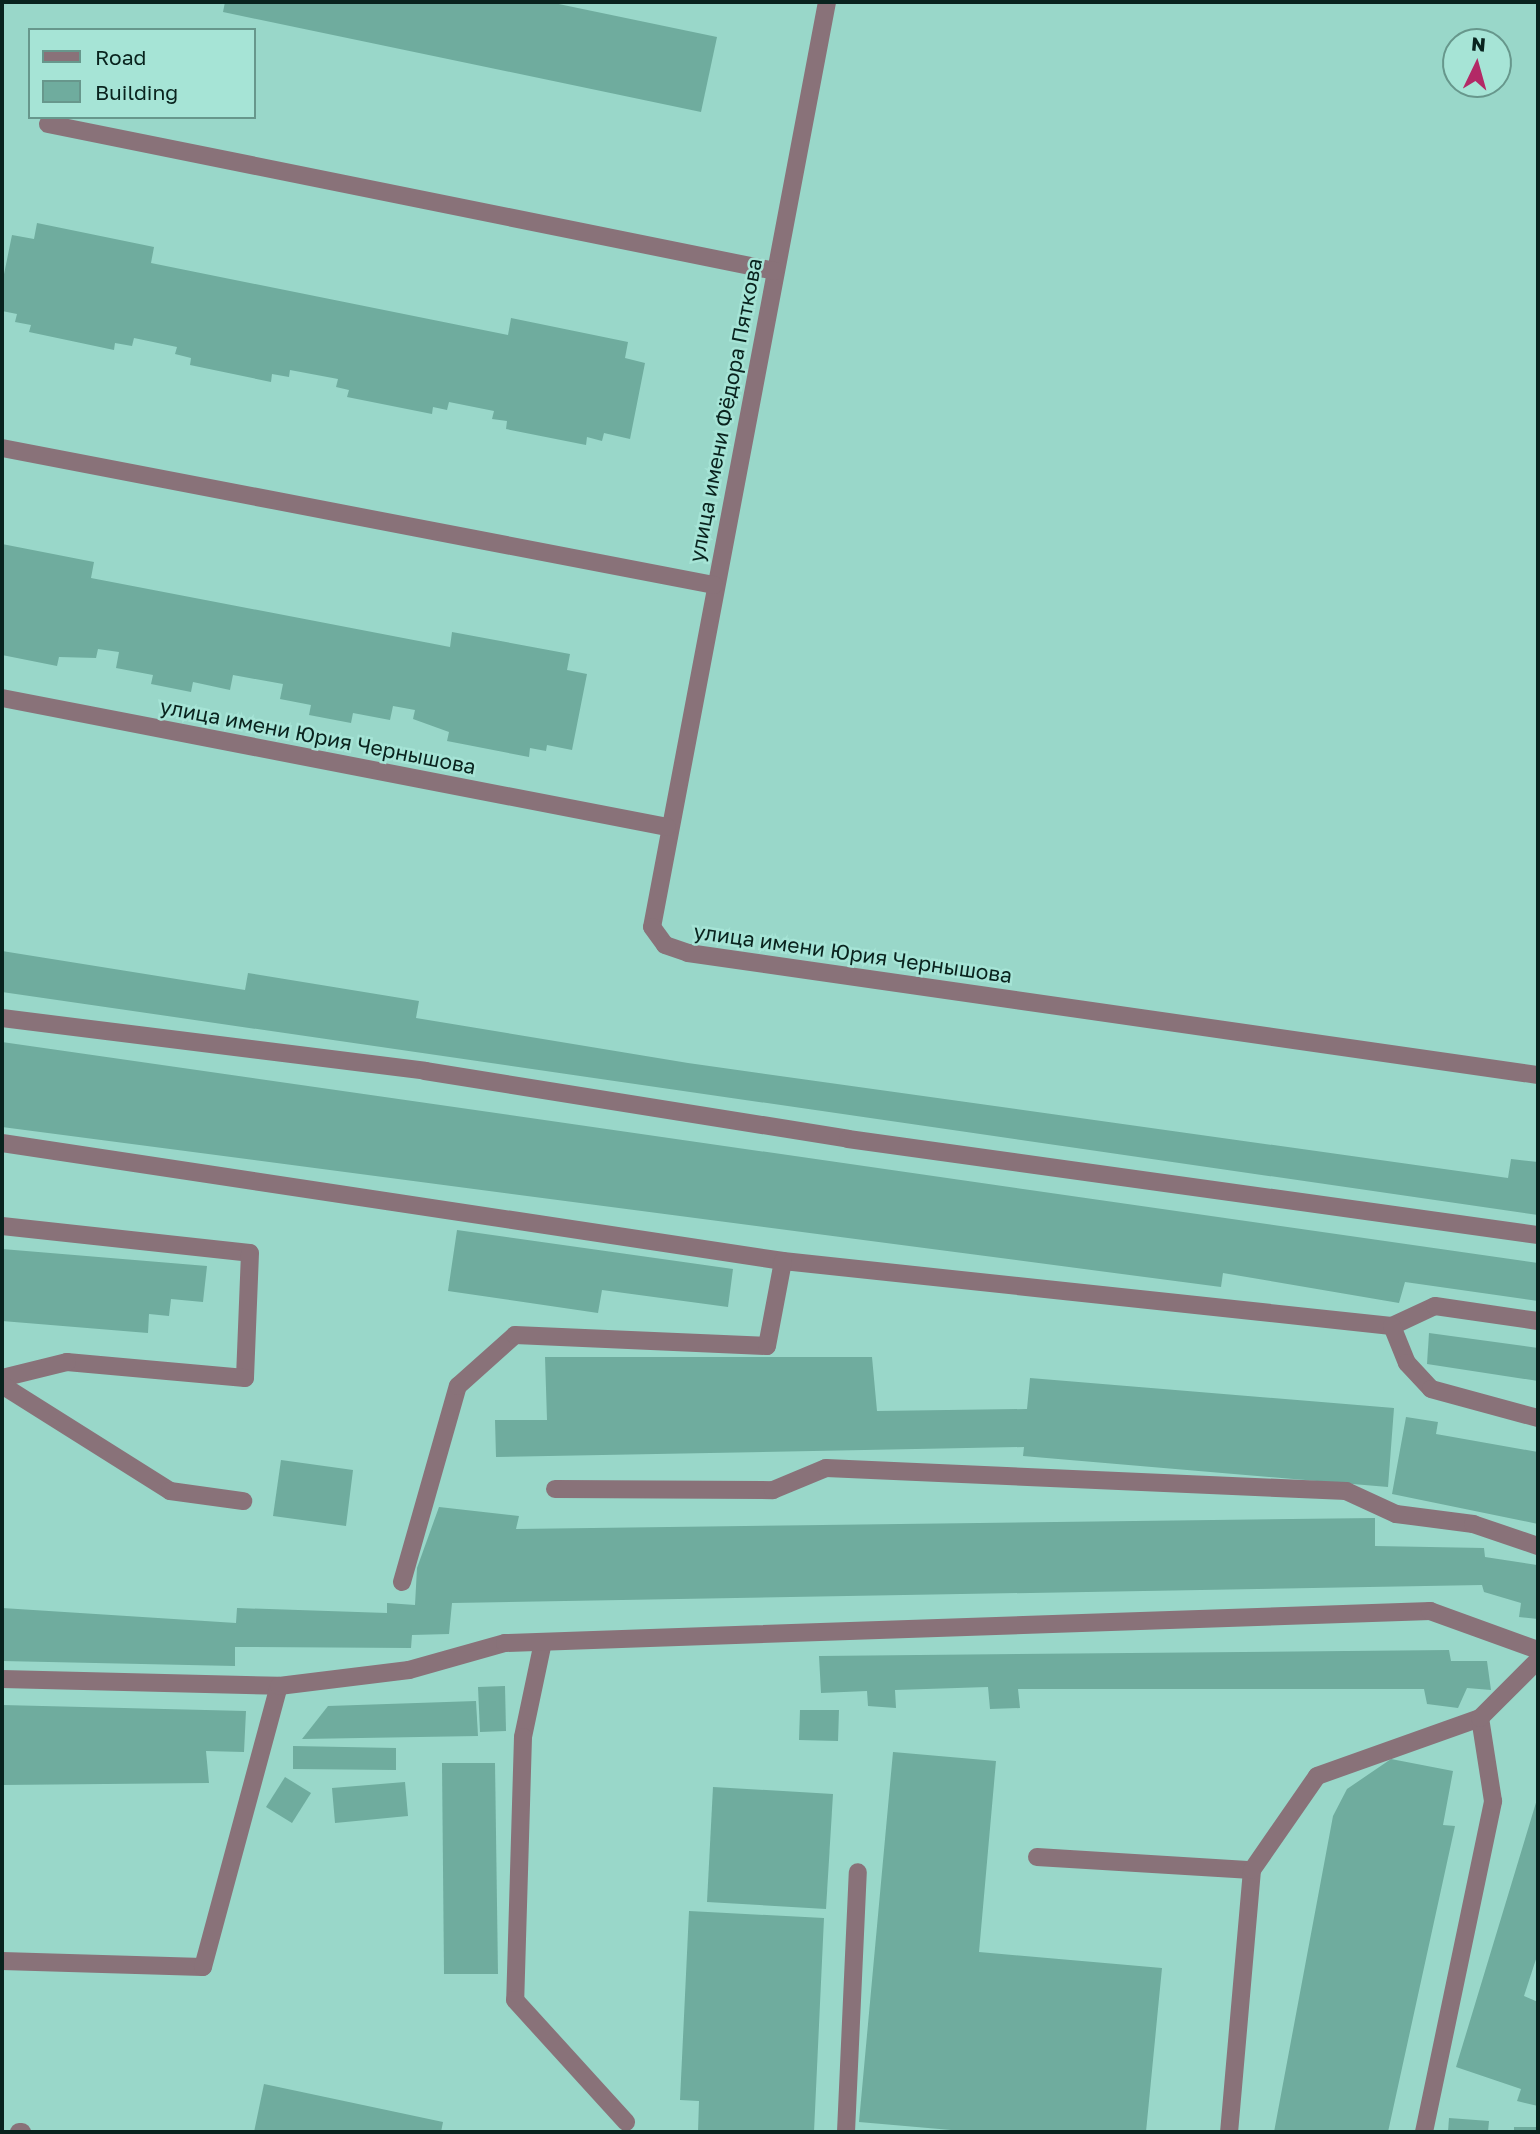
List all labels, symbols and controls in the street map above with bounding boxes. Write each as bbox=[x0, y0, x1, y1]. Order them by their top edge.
legend bbox=[28, 28, 256, 119]
north arrow bbox=[1442, 28, 1512, 98]
text: N bbox=[1470, 31, 1487, 56]
text: Road bbox=[95, 44, 146, 70]
text: Building bbox=[95, 79, 178, 105]
street label: улица имени Фёдора Пяткова bbox=[683, 256, 767, 564]
street label: улица имени Юрия Чернышова bbox=[158, 693, 478, 779]
street label: улица имени Юрия Чернышова bbox=[692, 918, 1014, 988]

